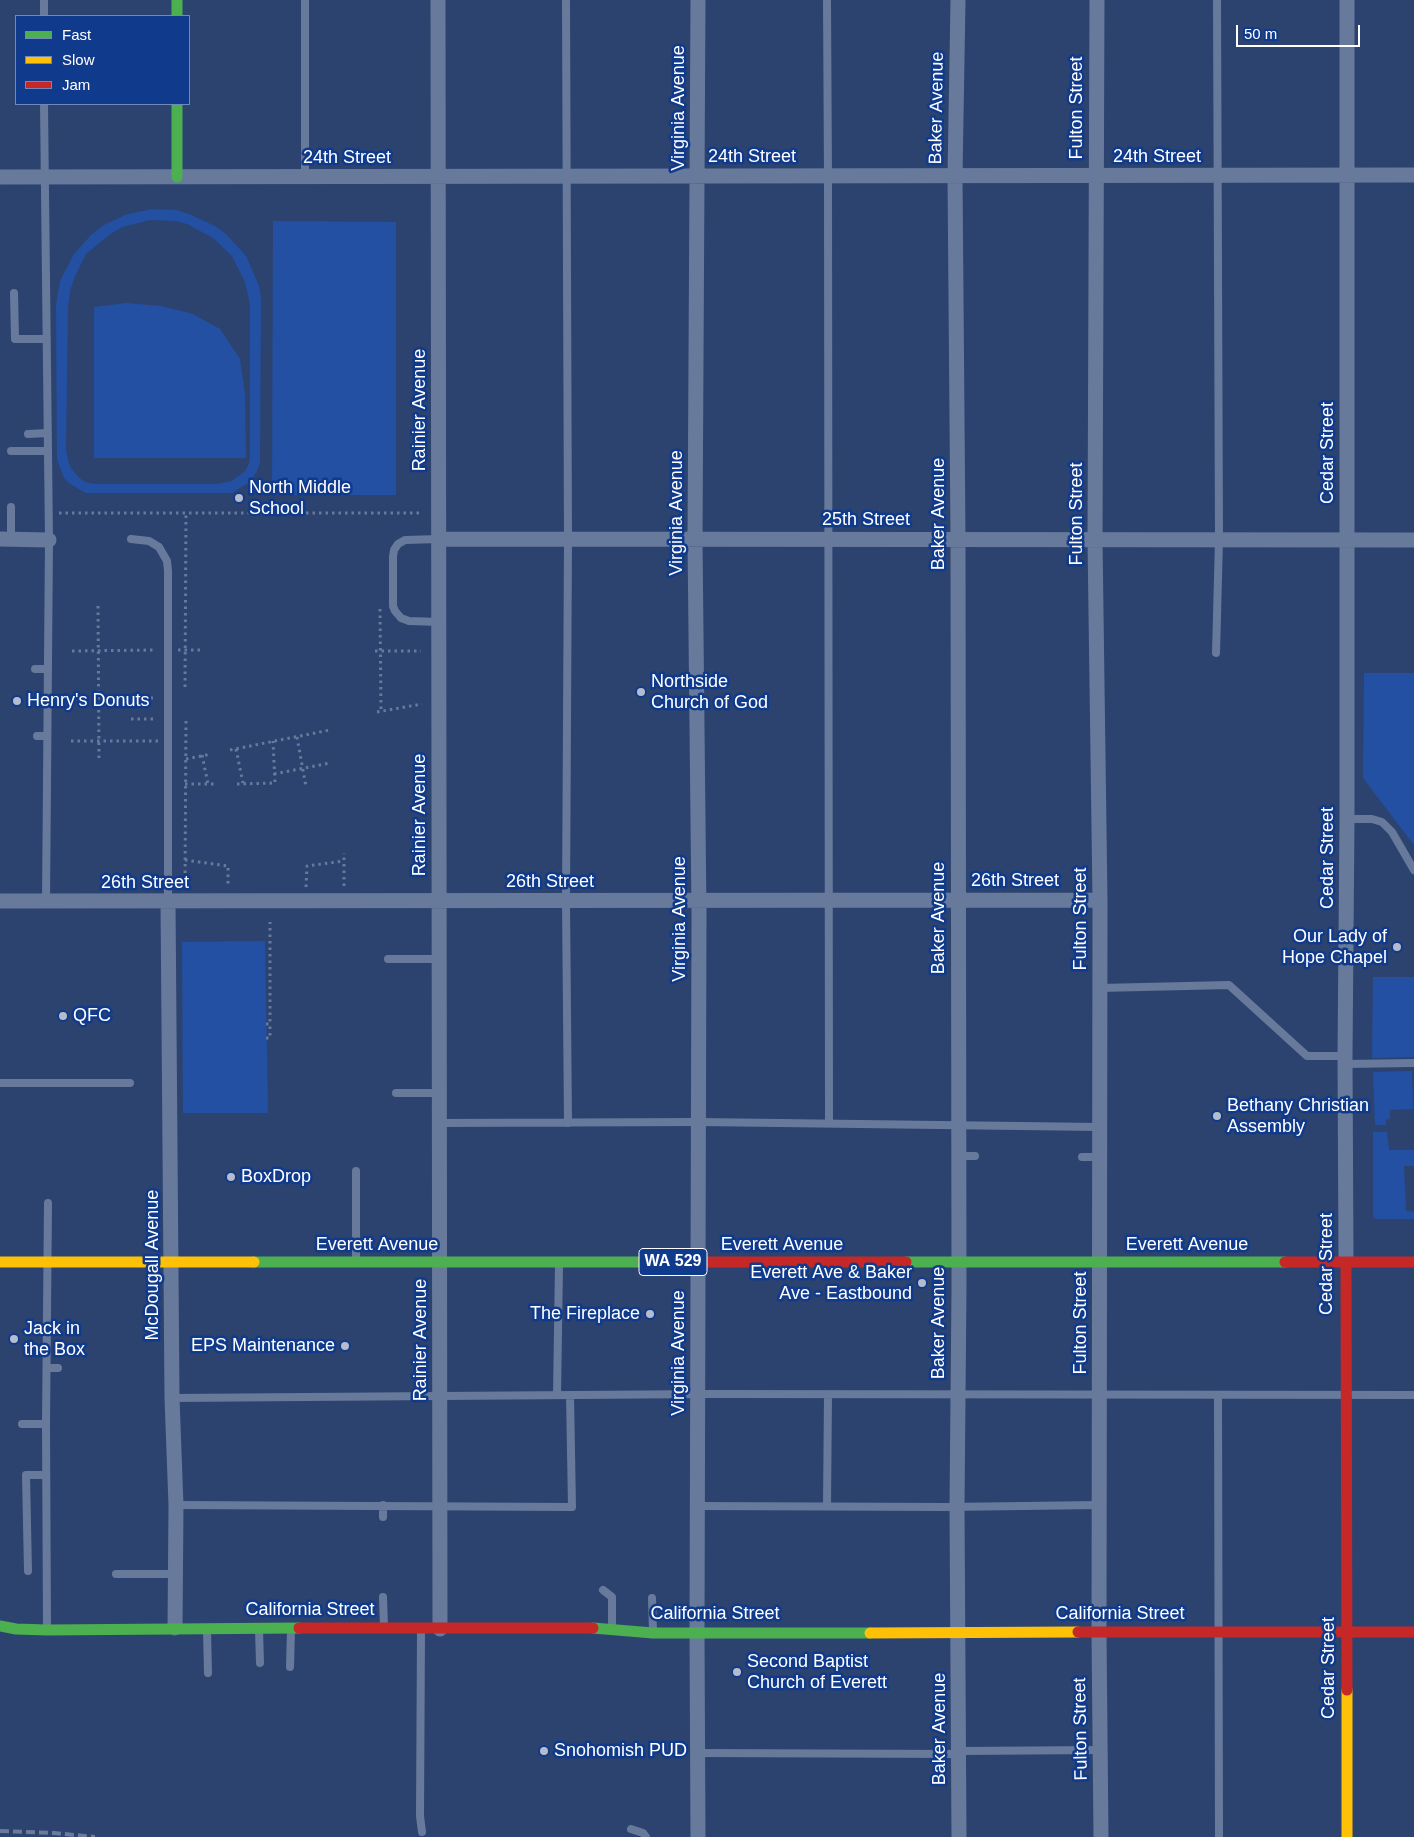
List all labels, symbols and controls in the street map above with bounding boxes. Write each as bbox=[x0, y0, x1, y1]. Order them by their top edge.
legend bbox=[15, 15, 190, 105]
scale bar bbox=[1239, 15, 1363, 47]
text: 50 m bbox=[1244, 25, 1277, 42]
text: Fast bbox=[62, 26, 91, 43]
street label: Virginia Avenue bbox=[668, 45, 690, 171]
text: Slow bbox=[62, 51, 95, 68]
street label: Baker Avenue bbox=[925, 51, 949, 165]
street label: Fulton Street bbox=[1066, 56, 1088, 160]
text: Jam bbox=[62, 76, 90, 93]
street label: 24th Street bbox=[708, 146, 796, 168]
street label: 24th Street bbox=[1113, 146, 1201, 168]
street label: 24th Street bbox=[303, 147, 391, 169]
street label: Rainier Avenue bbox=[409, 349, 431, 471]
street label: Cedar Street bbox=[1317, 402, 1339, 504]
street label: Virginia Avenue bbox=[666, 450, 688, 576]
street label: Baker Avenue bbox=[928, 458, 950, 570]
street label: Fulton Street bbox=[1066, 462, 1088, 566]
place label: North Middle School bbox=[249, 477, 351, 520]
marker: North Middle School bbox=[233, 492, 245, 504]
street label: 25th Street bbox=[822, 509, 910, 531]
place label: Northside Church of God bbox=[651, 671, 768, 714]
marker: Northside Church of God bbox=[635, 686, 647, 698]
place label: Henry's Donuts bbox=[27, 690, 149, 712]
marker: Henry's Donuts bbox=[11, 695, 23, 707]
street label: Rainier Avenue bbox=[409, 754, 431, 876]
street label: Cedar Street bbox=[1317, 807, 1339, 909]
street label: Virginia Avenue bbox=[669, 856, 691, 982]
street label: Baker Avenue bbox=[928, 862, 950, 974]
street label: Fulton Street bbox=[1070, 867, 1092, 971]
street label: 26th Street bbox=[971, 870, 1059, 892]
street label: 26th Street bbox=[506, 871, 594, 893]
street label: 26th Street bbox=[101, 872, 189, 894]
place label: Our Lady of Hope Chapel bbox=[1282, 926, 1387, 969]
marker: Our Lady of Hope Chapel bbox=[1391, 941, 1403, 953]
place label: QFC bbox=[73, 1005, 111, 1027]
marker: QFC bbox=[57, 1010, 69, 1022]
place label: Bethany Christian Assembly bbox=[1227, 1095, 1369, 1138]
marker: Bethany Christian Assembly bbox=[1211, 1110, 1223, 1122]
place label: BoxDrop bbox=[241, 1166, 311, 1188]
marker: BoxDrop bbox=[225, 1171, 237, 1183]
street label: McDougall Avenue bbox=[142, 1190, 164, 1340]
street label: Cedar Street bbox=[1316, 1213, 1338, 1315]
street label: Everett Avenue bbox=[316, 1234, 438, 1256]
street label: Everett Avenue bbox=[721, 1234, 843, 1256]
street label: Everett Avenue bbox=[1126, 1234, 1248, 1256]
road number: WA 529 bbox=[639, 1248, 707, 1276]
place label: Everett Ave & Baker Ave - Eastbound bbox=[750, 1262, 912, 1304]
street label: Baker Avenue bbox=[928, 1267, 950, 1379]
street label: Fulton Street bbox=[1070, 1271, 1092, 1375]
marker: Everett Ave & Baker Ave - Eastbound bbox=[916, 1277, 928, 1289]
street label: Rainier Avenue bbox=[410, 1279, 432, 1401]
street label: Virginia Avenue bbox=[668, 1290, 690, 1416]
place label: The Fireplace bbox=[530, 1303, 640, 1325]
marker: The Fireplace bbox=[644, 1308, 656, 1320]
place label: Jack in the Box bbox=[24, 1318, 85, 1360]
marker: Jack in the Box bbox=[8, 1333, 20, 1345]
place label: EPS Maintenance bbox=[191, 1335, 335, 1357]
marker: EPS Maintenance bbox=[339, 1340, 351, 1352]
street label: California Street bbox=[245, 1599, 375, 1621]
street label: California Street bbox=[650, 1603, 780, 1625]
street label: California Street bbox=[1055, 1603, 1185, 1625]
street label: Cedar Street bbox=[1318, 1617, 1340, 1719]
place label: Second Baptist Church of Everett bbox=[747, 1651, 887, 1694]
marker: Second Baptist Church of Everett bbox=[731, 1666, 743, 1678]
street label: Baker Avenue bbox=[929, 1673, 951, 1785]
street label: Fulton Street bbox=[1069, 1677, 1093, 1781]
place label: Snohomish PUD bbox=[554, 1740, 687, 1762]
marker: Snohomish PUD bbox=[538, 1745, 550, 1757]

